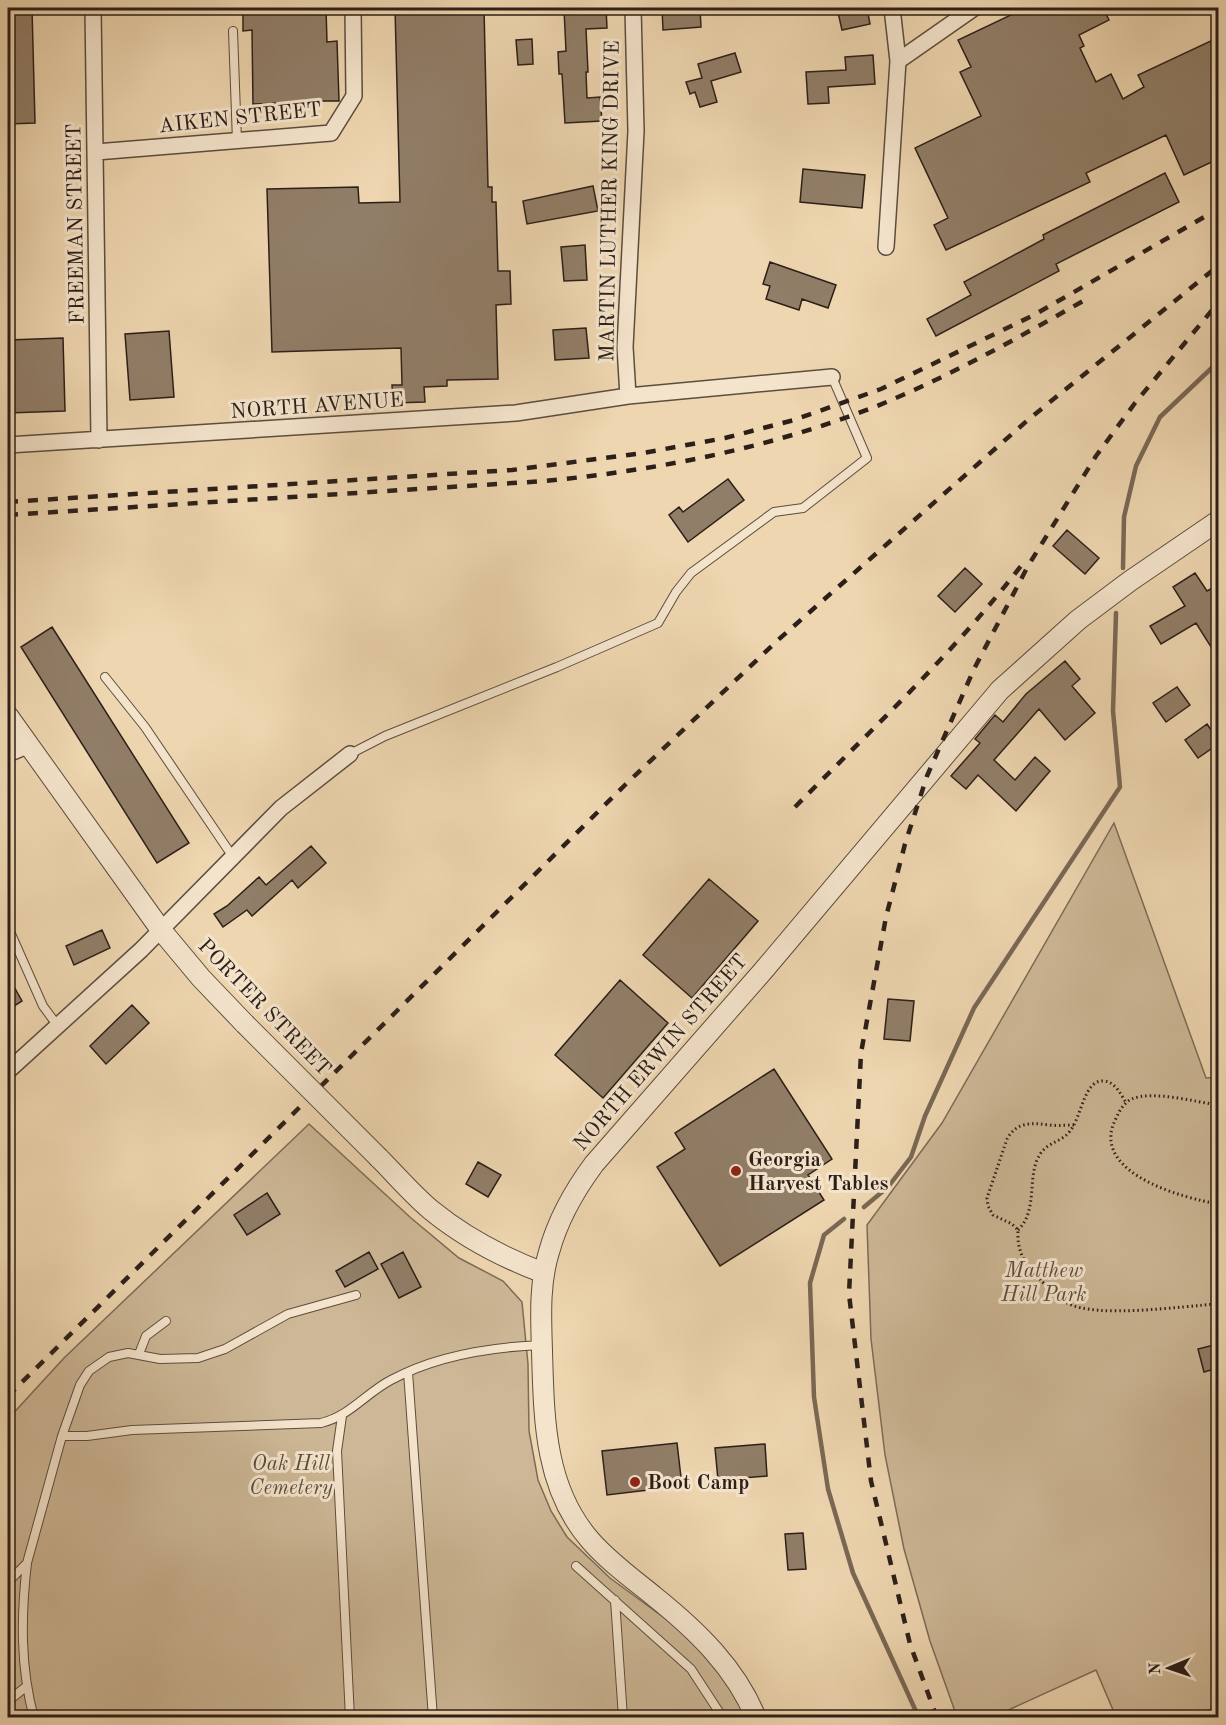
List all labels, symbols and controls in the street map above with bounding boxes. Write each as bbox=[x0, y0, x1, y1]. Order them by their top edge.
street label: MARTIN LUTHER KING DRIVE bbox=[597, 40, 624, 362]
street label: AIKEN STREET bbox=[158, 99, 323, 137]
street label: FREEMAN STREET bbox=[64, 123, 89, 325]
street label: NORTH AVENUE bbox=[230, 390, 404, 423]
street label: PORTER STREET bbox=[193, 935, 334, 1081]
street label: NORTH ERWIN STREET bbox=[570, 951, 752, 1155]
place label: Georgia Harvest Tables bbox=[748, 1150, 889, 1195]
marker: Georgia Harvest Tables bbox=[729, 1164, 743, 1178]
park label: Matthew Hill Park bbox=[1000, 1261, 1087, 1306]
park label: Oak Hill Cemetery bbox=[249, 1454, 333, 1499]
place label: Boot Camp bbox=[647, 1473, 749, 1494]
marker: Boot Camp bbox=[628, 1475, 642, 1489]
north arrow bbox=[1139, 1638, 1199, 1698]
text: N bbox=[1148, 1661, 1164, 1675]

